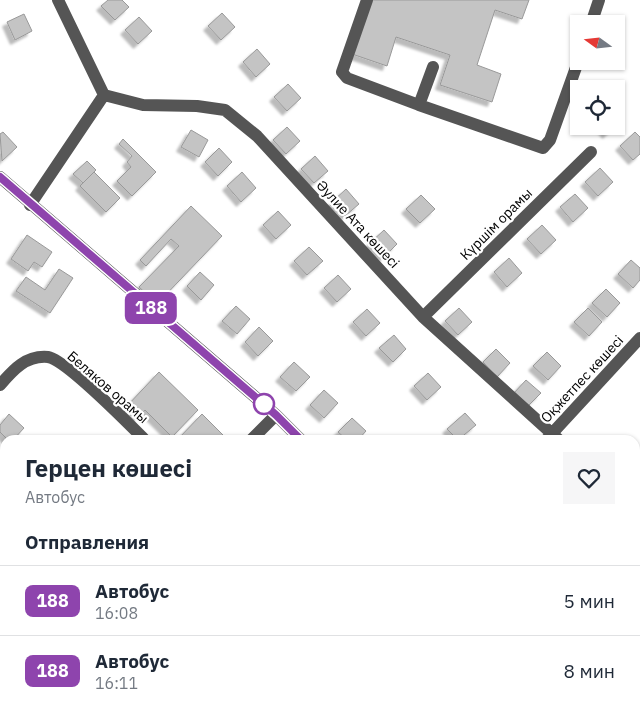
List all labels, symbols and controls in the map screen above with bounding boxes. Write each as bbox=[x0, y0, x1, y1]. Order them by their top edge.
north arrow bbox=[570, 15, 625, 70]
map controls bbox=[570, 15, 625, 135]
button: locate bbox=[570, 80, 625, 135]
street label: Әулие Ата көшесі bbox=[312, 176, 404, 272]
street label: Күршім орамы bbox=[456, 184, 536, 264]
line badge: 188 bbox=[122, 292, 180, 324]
text: 188 bbox=[135, 296, 167, 319]
street label: Оқжетпес көшесі bbox=[537, 331, 627, 427]
street label: Беляков орамы bbox=[64, 347, 152, 427]
unlabelled marker bbox=[253, 393, 275, 415]
text: Герцен көшесі bbox=[25, 452, 192, 484]
button: heart bbox=[563, 452, 615, 504]
text: Автобус bbox=[25, 487, 85, 507]
text: Отправления bbox=[25, 530, 149, 554]
text: Автобус bbox=[95, 579, 169, 603]
text: 188 bbox=[36, 589, 69, 612]
text: 5 мин bbox=[564, 589, 615, 613]
text: 16:08 bbox=[95, 603, 138, 623]
text: Автобус bbox=[95, 649, 169, 673]
text: 188 bbox=[36, 659, 69, 682]
text: 8 мин bbox=[564, 659, 615, 683]
text: 16:11 bbox=[95, 673, 138, 693]

